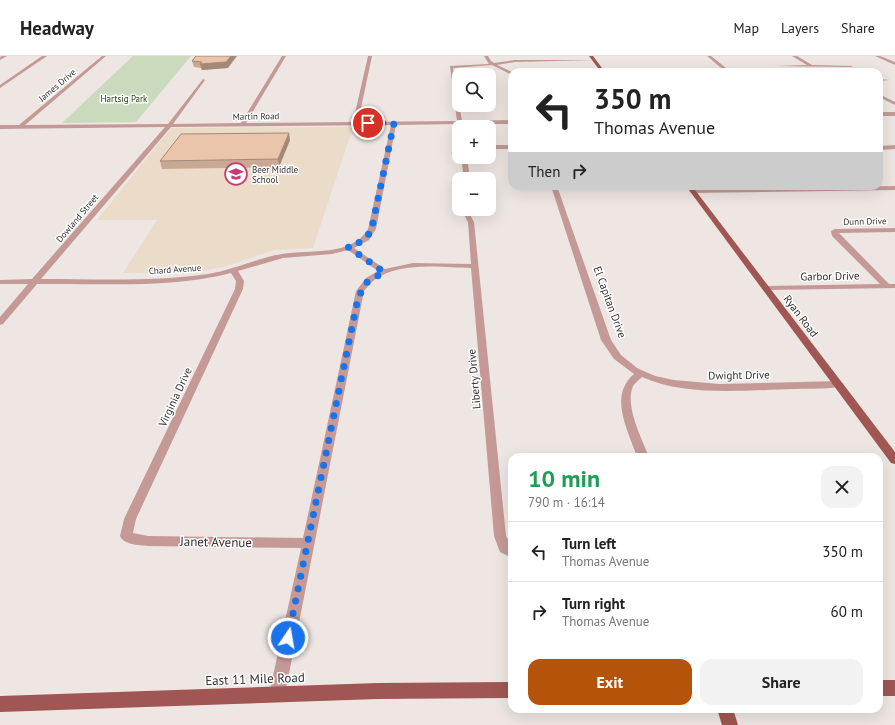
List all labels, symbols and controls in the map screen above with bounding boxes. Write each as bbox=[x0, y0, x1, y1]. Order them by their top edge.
text: Headway bbox=[20, 16, 94, 40]
text: Map bbox=[733, 19, 759, 37]
text: Layers bbox=[781, 19, 819, 37]
text: Share bbox=[841, 19, 875, 37]
street label: James Drive bbox=[35, 66, 78, 104]
map controls bbox=[452, 68, 496, 216]
button: search bbox=[452, 68, 496, 112]
text: 350 m bbox=[594, 80, 671, 117]
icon: left bbox=[528, 84, 580, 136]
park label: Hartsig Park bbox=[101, 93, 148, 104]
pin bbox=[351, 106, 385, 140]
street label: Martin Road bbox=[233, 110, 280, 122]
icon: arrive bbox=[357, 112, 379, 134]
text: Thomas Avenue bbox=[594, 116, 715, 139]
button: + bbox=[452, 120, 496, 164]
icon: right bbox=[568, 160, 590, 182]
school or university icon: Beer Middle School bbox=[223, 161, 249, 187]
text: Then bbox=[528, 162, 560, 181]
place label: Beer Middle School bbox=[252, 164, 299, 185]
button: − bbox=[452, 172, 496, 216]
street label: Dowland Street bbox=[54, 192, 100, 244]
street label: Dunn Drive bbox=[843, 215, 887, 227]
street label: Chard Avenue bbox=[148, 262, 202, 276]
street label: El Capitan Drive bbox=[591, 264, 630, 340]
street label: Garbor Drive bbox=[800, 268, 860, 284]
street label: Ryan Road bbox=[781, 292, 821, 340]
street label: Liberty Drive bbox=[464, 348, 484, 410]
street label: Virginia Drive bbox=[155, 365, 195, 430]
street label: Dwight Drive bbox=[708, 367, 770, 383]
text: 10 min bbox=[528, 463, 600, 494]
button: close bbox=[821, 466, 863, 508]
text: 790 m · 16:14 bbox=[528, 494, 605, 511]
street label: Janet Avenue bbox=[179, 533, 252, 551]
text: Turn left bbox=[562, 534, 616, 553]
icon: left bbox=[528, 541, 550, 563]
text: 350 m bbox=[822, 542, 863, 561]
text: Thomas Avenue bbox=[562, 553, 649, 570]
text: Turn right bbox=[562, 594, 625, 613]
icon: right bbox=[528, 601, 550, 623]
text: 60 m bbox=[830, 602, 863, 621]
text: Thomas Avenue bbox=[562, 613, 649, 630]
position arrow bbox=[267, 617, 309, 659]
button: Exit bbox=[528, 659, 692, 705]
button: Share bbox=[700, 659, 863, 705]
street label: East 11 Mile Road bbox=[205, 669, 305, 689]

